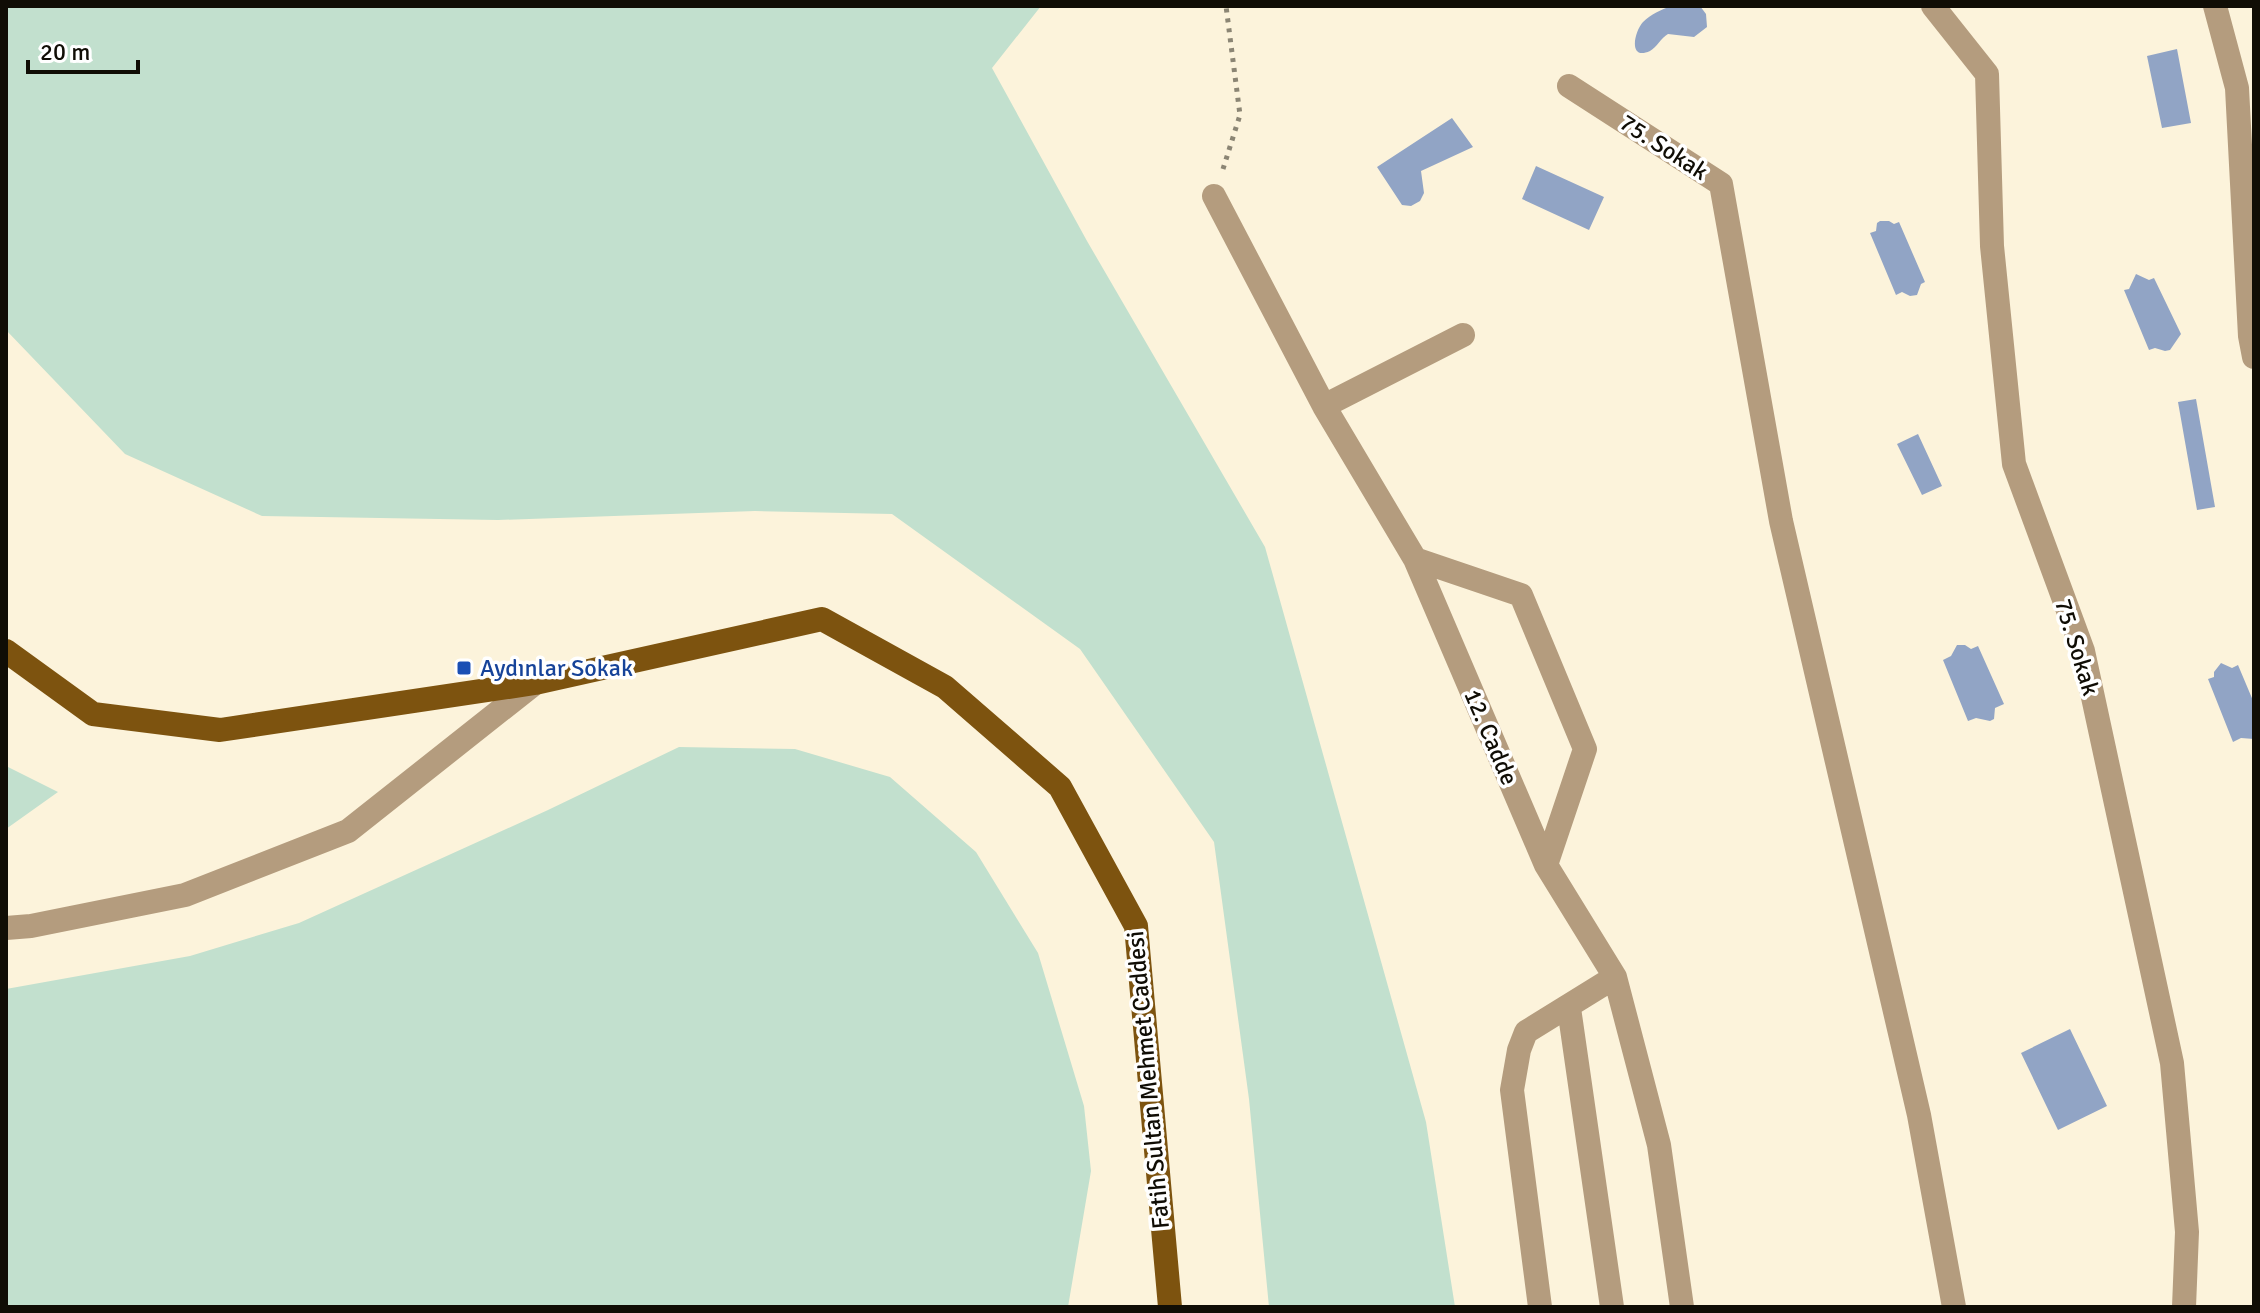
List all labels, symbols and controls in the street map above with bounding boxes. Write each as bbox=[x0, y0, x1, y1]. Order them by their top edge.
scale bar bbox=[28, 24, 138, 74]
text: 20 m bbox=[40, 37, 90, 67]
street label: 75. Sokak bbox=[1614, 107, 1714, 187]
street label: 75. Sokak bbox=[2048, 595, 2106, 699]
place label: Aydınlar Sokak bbox=[480, 653, 633, 683]
marker: Aydınlar Sokak bbox=[455, 659, 473, 677]
street label: 12. Cadde bbox=[1457, 684, 1525, 790]
street label: Fatih Sultan Mehmet Caddesi bbox=[1120, 930, 1176, 1230]

